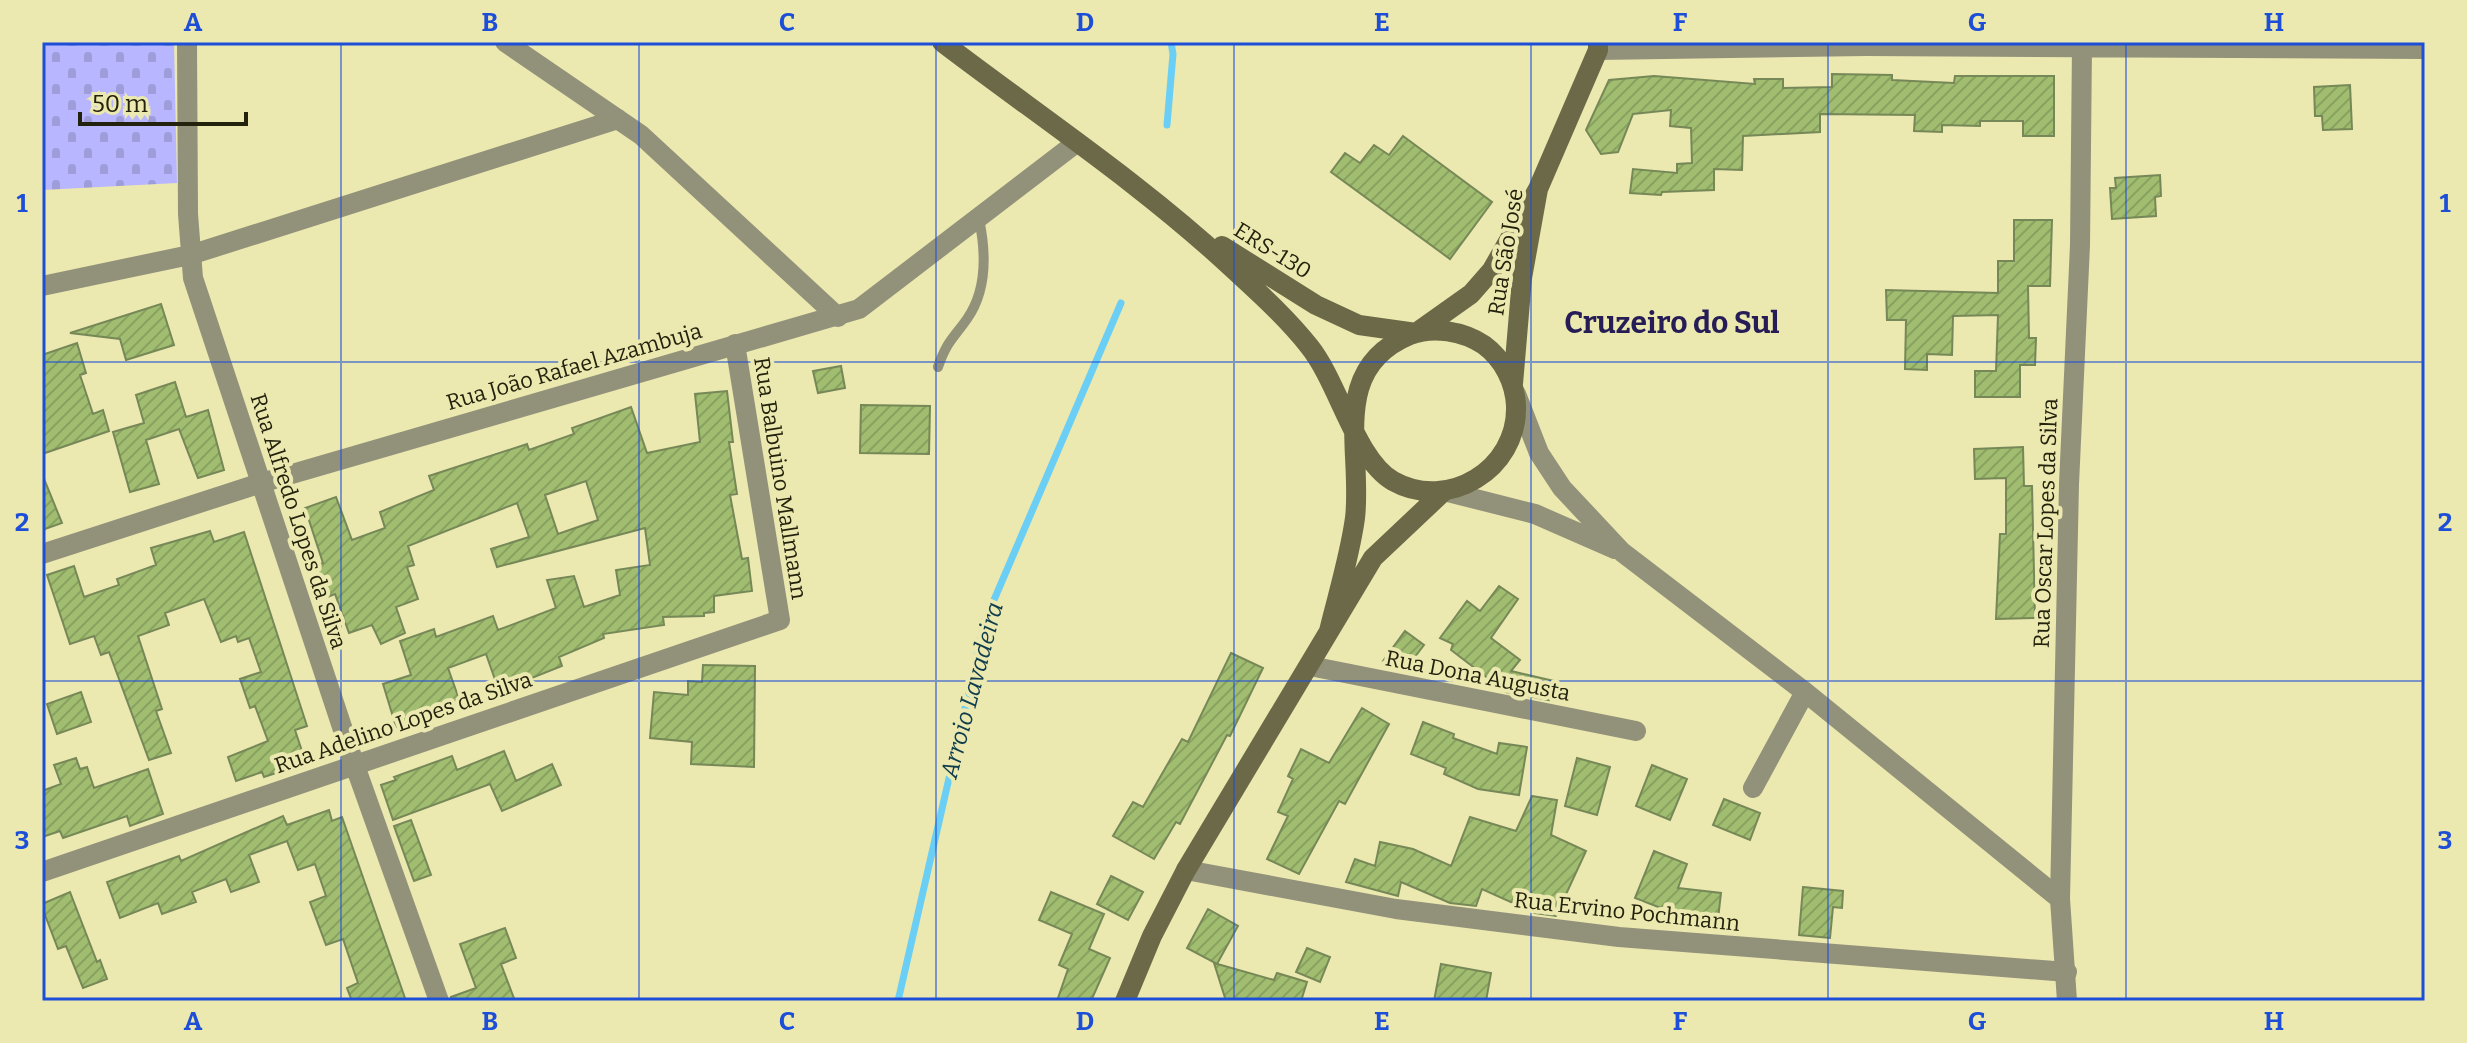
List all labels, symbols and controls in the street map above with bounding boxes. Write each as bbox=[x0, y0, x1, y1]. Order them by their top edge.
text: A bbox=[184, 7, 203, 38]
text: B bbox=[482, 7, 498, 38]
text: C bbox=[779, 7, 795, 38]
text: D bbox=[1076, 7, 1094, 38]
text: E bbox=[1374, 7, 1390, 38]
text: F bbox=[1673, 7, 1688, 38]
text: G bbox=[1968, 7, 1987, 38]
text: H bbox=[2264, 7, 2284, 38]
scale bar bbox=[80, 76, 246, 126]
text: 50 m bbox=[92, 90, 148, 118]
street label: Rua São José bbox=[1482, 187, 1529, 317]
text: 1 bbox=[16, 188, 28, 219]
text: 1 bbox=[2439, 188, 2451, 219]
street label: ERS-130 bbox=[1229, 216, 1316, 285]
district label: Cruzeiro do Sul bbox=[1564, 305, 1780, 341]
street label: Rua João Rafael Azambuja bbox=[443, 317, 705, 416]
street label: Rua Balbuino Mallmann bbox=[748, 355, 813, 601]
street label: Rua Alfredo Lopes da Silva bbox=[244, 390, 353, 652]
street label: Rua Oscar Lopes da Silva bbox=[2028, 398, 2063, 648]
text: 2 bbox=[15, 507, 29, 538]
text: 2 bbox=[2438, 507, 2452, 538]
water label: Arroio Lavadeira bbox=[935, 599, 1009, 782]
street label: Rua Dona Augusta bbox=[1383, 644, 1573, 707]
street label: Rua Adelino Lopes da Silva bbox=[271, 666, 535, 779]
text: 3 bbox=[15, 825, 29, 856]
text: 3 bbox=[2438, 825, 2452, 856]
street label: Rua Ervino Pochmann bbox=[1513, 886, 1741, 937]
text: A bbox=[184, 1006, 203, 1037]
text: B bbox=[482, 1006, 498, 1037]
text: C bbox=[779, 1006, 795, 1037]
text: D bbox=[1076, 1006, 1094, 1037]
text: E bbox=[1374, 1006, 1390, 1037]
text: F bbox=[1673, 1006, 1688, 1037]
text: G bbox=[1968, 1006, 1987, 1037]
text: H bbox=[2264, 1006, 2284, 1037]

